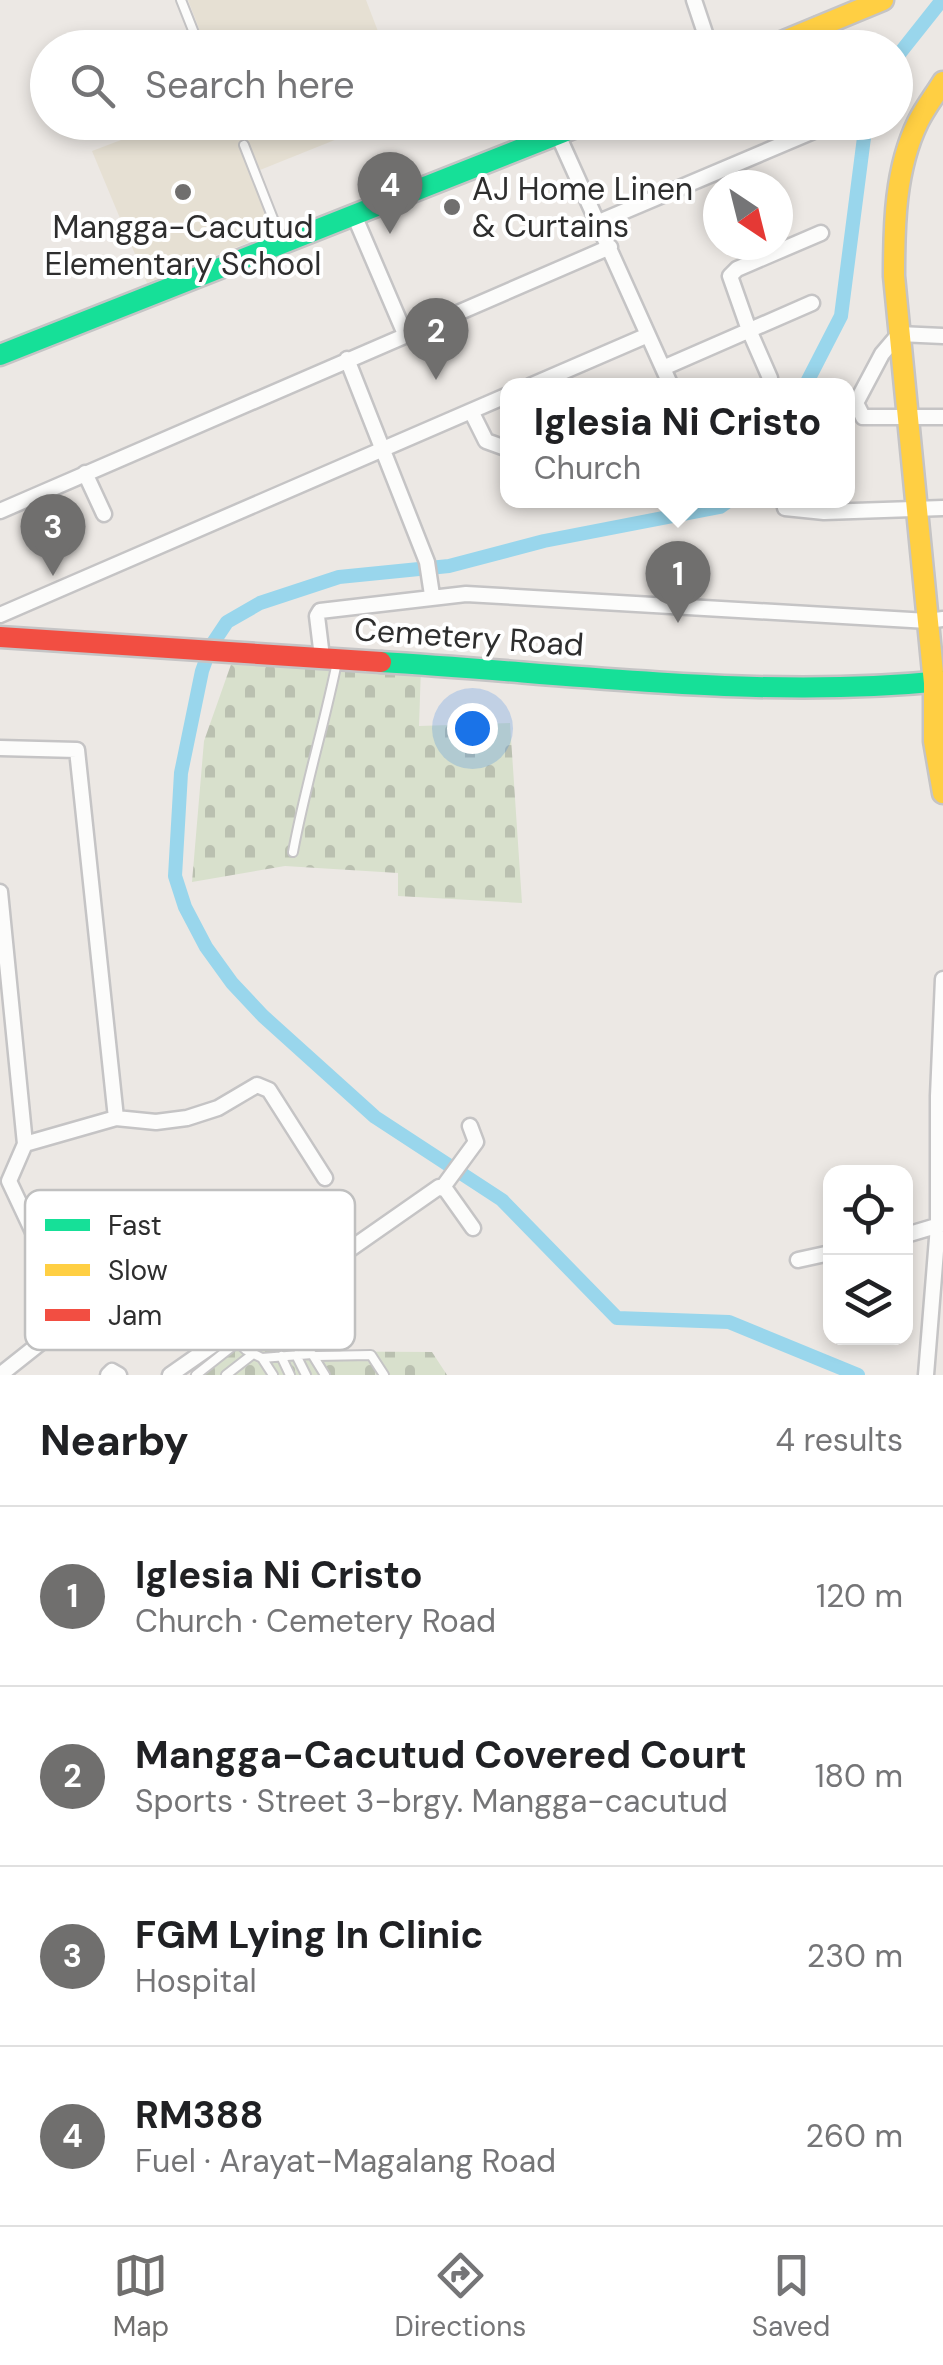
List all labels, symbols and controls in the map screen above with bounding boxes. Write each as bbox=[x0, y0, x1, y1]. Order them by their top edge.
search box bbox=[30, 30, 913, 140]
icon: search bbox=[65, 58, 120, 113]
text: Search here bbox=[145, 60, 355, 110]
pin: 4 bbox=[358, 152, 422, 234]
place label: AJ Home Linen & Curtains bbox=[472, 168, 693, 247]
north arrow bbox=[703, 170, 793, 260]
marker: Mangga-Cacutud Elementary School bbox=[172, 181, 194, 203]
marker: AJ Home Linen & Curtains bbox=[441, 196, 463, 218]
place label: Mangga-Cacutud Elementary School bbox=[45, 206, 321, 285]
pin: 2 bbox=[404, 298, 468, 380]
popup bbox=[500, 378, 855, 508]
text: Iglesia Ni Cristo bbox=[534, 397, 821, 447]
text: Church bbox=[534, 447, 641, 489]
pin: 3 bbox=[20, 494, 86, 576]
pin: 1 bbox=[646, 540, 710, 623]
street label: Cemetery Road bbox=[353, 608, 585, 666]
your location bbox=[447, 703, 498, 754]
map controls bbox=[823, 1165, 913, 1345]
button: locate bbox=[823, 1165, 913, 1255]
legend bbox=[25, 1190, 355, 1350]
text: Fast bbox=[108, 1207, 162, 1244]
text: Slow bbox=[108, 1252, 168, 1289]
button: layers bbox=[823, 1255, 913, 1345]
text: Jam bbox=[108, 1297, 162, 1334]
text: Nearby bbox=[40, 1413, 189, 1468]
text: 4 results bbox=[776, 1419, 903, 1461]
text: Iglesia Ni Cristo bbox=[135, 1550, 423, 1600]
text: 1 bbox=[67, 1575, 78, 1617]
text: 120 m bbox=[816, 1575, 903, 1617]
text: Church · Cemetery Road bbox=[135, 1600, 496, 1642]
text: Mangga-Cacutud Covered Court bbox=[135, 1730, 747, 1780]
text: 2 bbox=[63, 1755, 82, 1797]
text: 180 m bbox=[815, 1755, 903, 1797]
text: Sports · Street 3-brgy. Mangga-cacutud bbox=[135, 1780, 728, 1822]
text: FGM Lying In Clinic bbox=[135, 1910, 484, 1960]
text: 3 bbox=[63, 1935, 82, 1977]
text: 230 m bbox=[807, 1935, 903, 1977]
text: Hospital bbox=[135, 1960, 257, 2002]
text: RM388 bbox=[135, 2090, 264, 2140]
text: 4 bbox=[62, 2115, 83, 2157]
text: 260 m bbox=[806, 2115, 903, 2157]
text: Fuel · Arayat-Magalang Road bbox=[135, 2140, 556, 2182]
tab: Map bbox=[113, 2248, 169, 2345]
tab: Directions bbox=[395, 2248, 526, 2345]
tab: Saved bbox=[752, 2248, 830, 2345]

